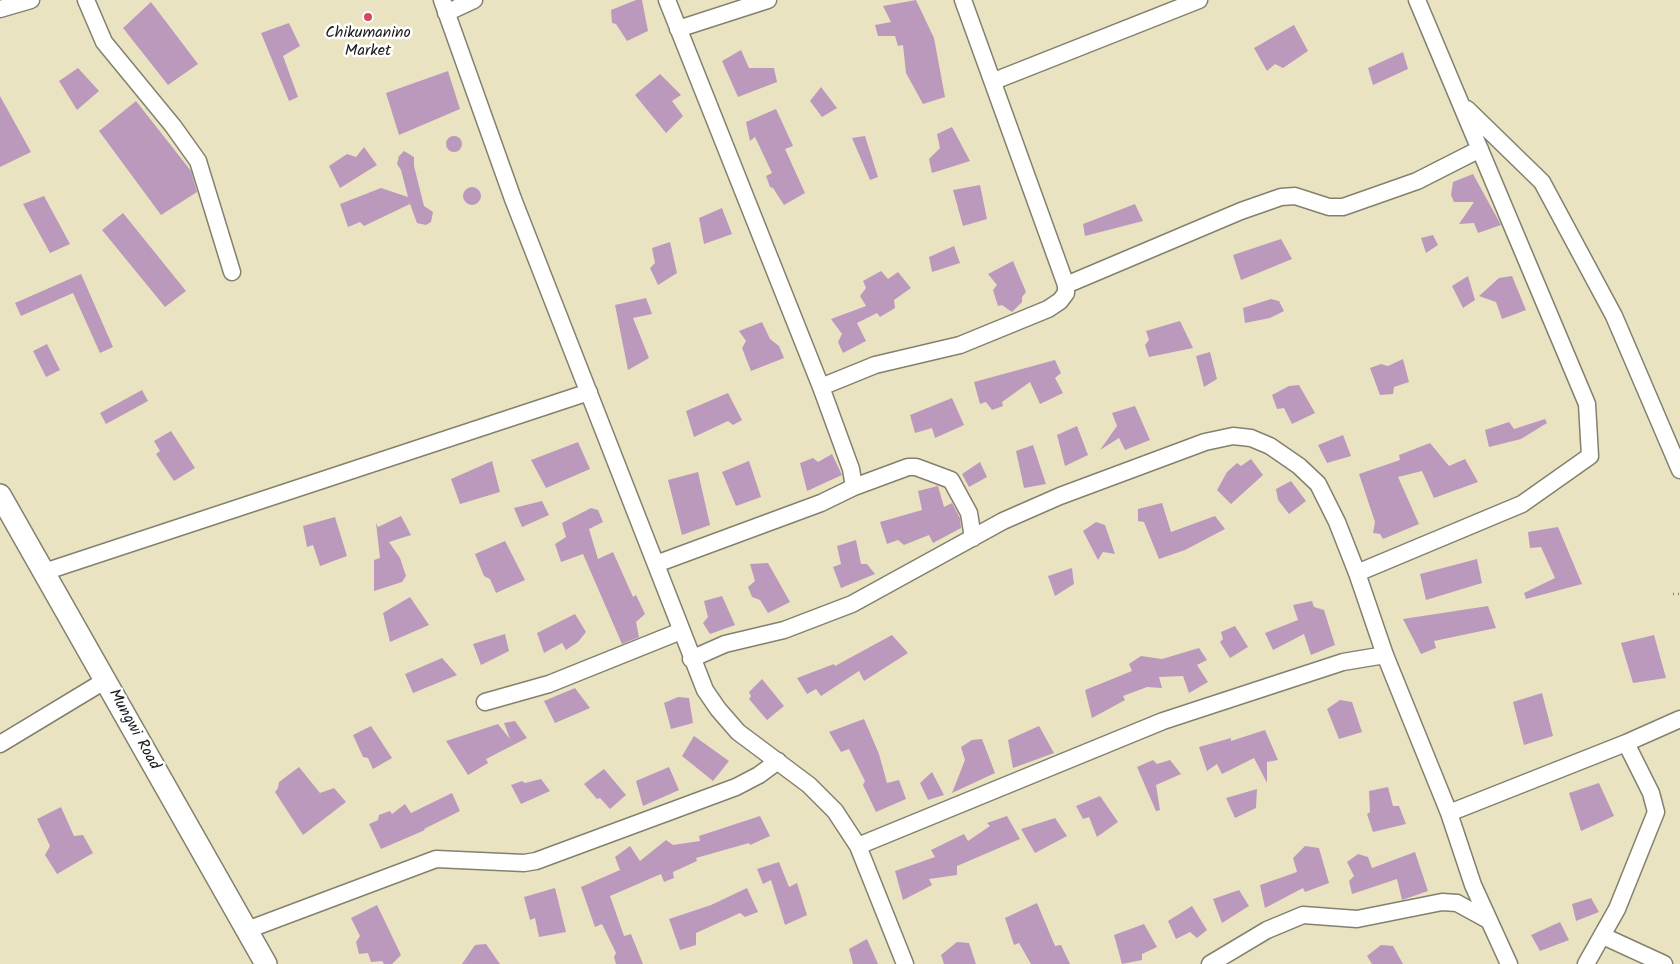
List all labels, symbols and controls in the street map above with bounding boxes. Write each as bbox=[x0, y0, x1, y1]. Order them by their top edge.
marker: Chikumanino Market bbox=[362, 11, 374, 23]
place label: Chikumanino Market bbox=[325, 24, 411, 62]
street label: Mungwi Road bbox=[103, 686, 163, 774]

